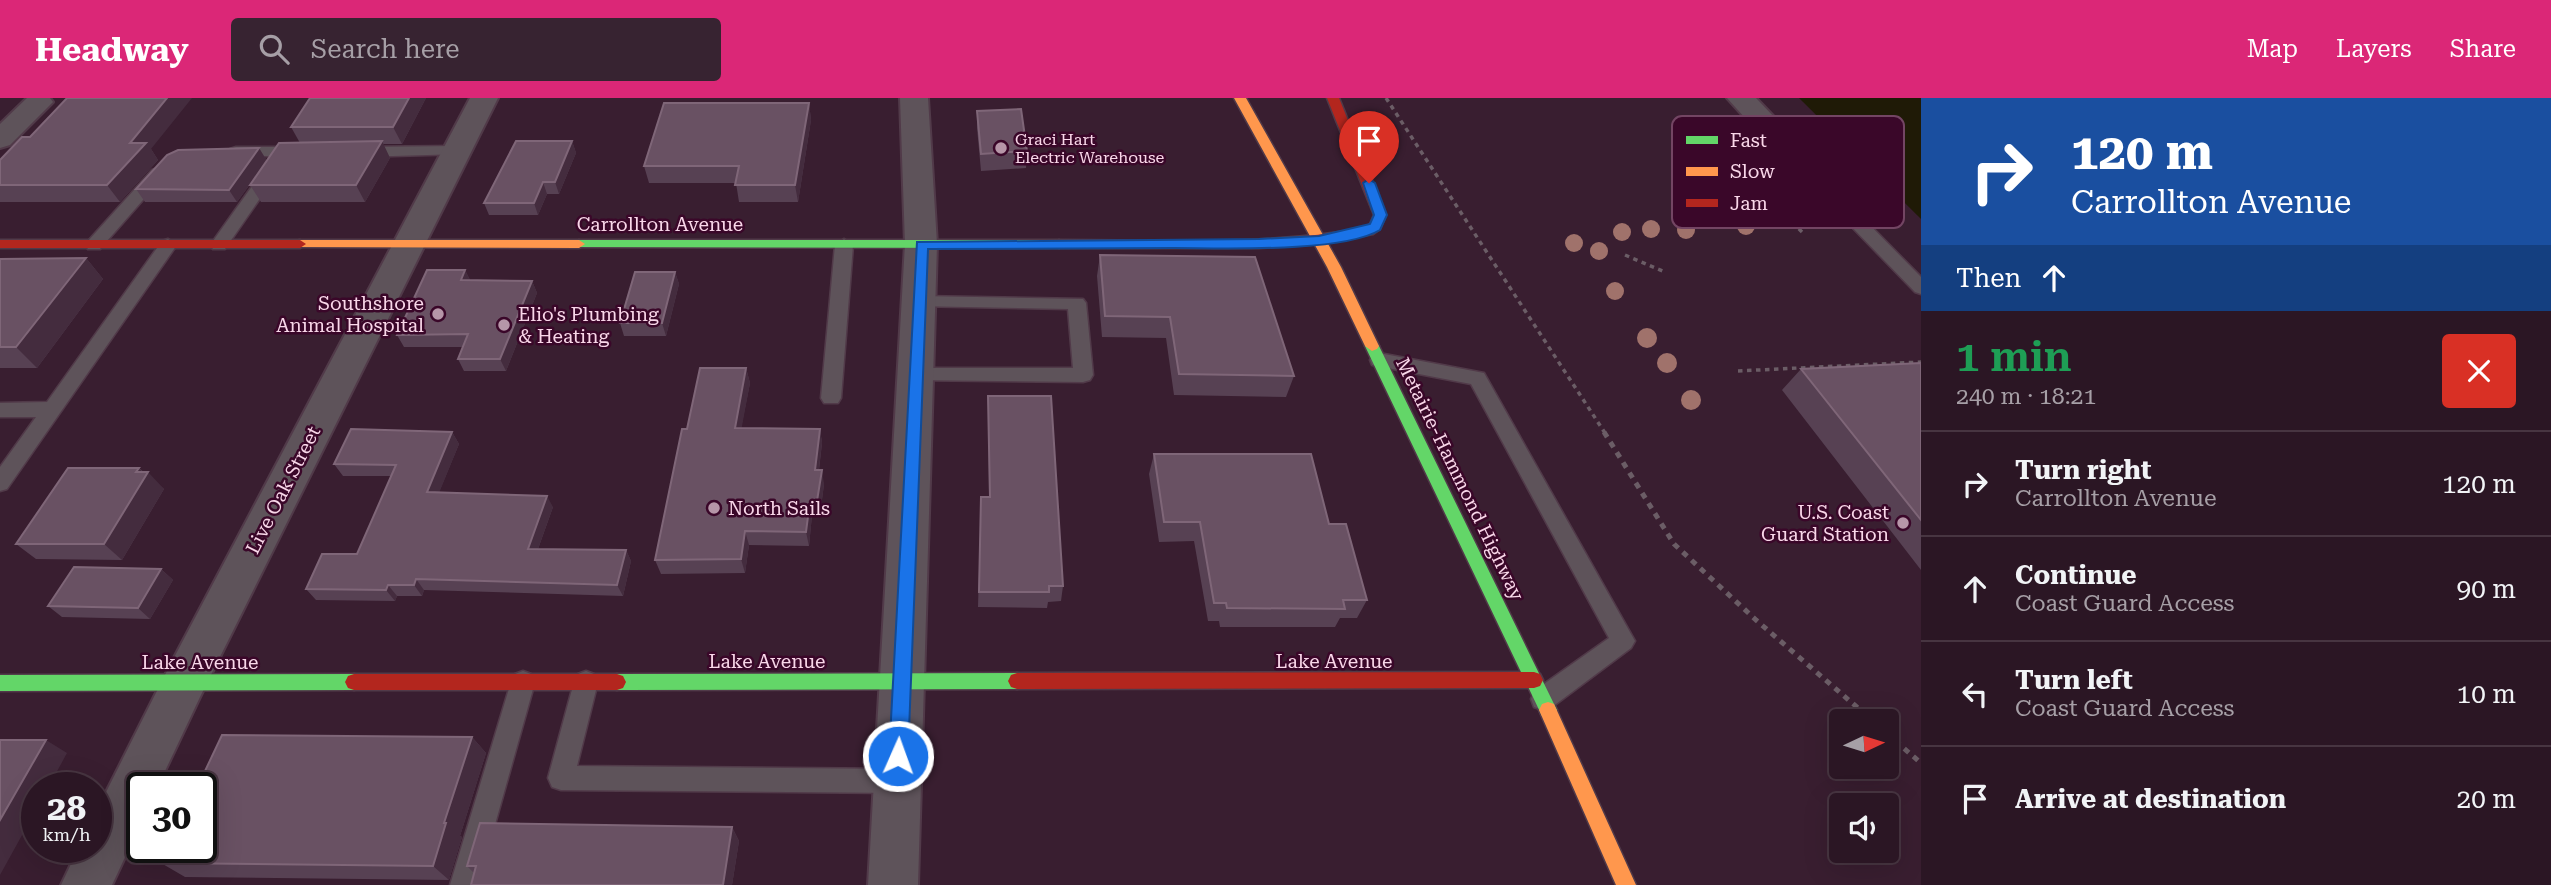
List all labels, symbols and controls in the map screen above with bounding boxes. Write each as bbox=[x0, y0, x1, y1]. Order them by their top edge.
search box bbox=[231, 18, 721, 81]
text: Headway bbox=[35, 30, 189, 69]
icon: search bbox=[255, 30, 293, 68]
text: Search here bbox=[311, 34, 460, 64]
text: Map bbox=[2247, 35, 2298, 63]
text: Layers bbox=[2336, 35, 2412, 63]
text: Share bbox=[2450, 35, 2516, 63]
pin bbox=[1339, 111, 1399, 183]
legend bbox=[1672, 116, 1904, 228]
icon: arrive bbox=[1350, 122, 1388, 160]
text: 120 m bbox=[2071, 124, 2213, 181]
icon: right bbox=[1956, 126, 2047, 217]
text: Fast bbox=[1730, 129, 1767, 152]
place label: Graci Hart Electric Warehouse bbox=[1015, 130, 1165, 167]
marker: Graci Hart Electric Warehouse bbox=[993, 140, 1009, 156]
text: Slow bbox=[1730, 160, 1775, 183]
text: Carrollton Avenue bbox=[2071, 183, 2351, 221]
text: Jam bbox=[1730, 192, 1768, 215]
street label: Carrollton Avenue bbox=[577, 213, 743, 236]
icon: ahead bbox=[2035, 259, 2073, 297]
text: Then bbox=[1956, 263, 2021, 293]
place label: Southshore Animal Hospital bbox=[276, 292, 424, 337]
place label: Elio's Plumbing & Heating bbox=[518, 303, 659, 348]
marker: Southshore Animal Hospital bbox=[430, 306, 446, 322]
marker: Elio's Plumbing & Heating bbox=[496, 317, 512, 333]
text: 1 min bbox=[1956, 332, 2072, 381]
button: close bbox=[2442, 334, 2516, 408]
street label: Metairie-Hammond Highway bbox=[1391, 354, 1529, 605]
text: 240 m · 18:21 bbox=[1956, 383, 2096, 410]
street label: Live Oak Street bbox=[241, 422, 325, 558]
text: Turn right bbox=[2015, 455, 2151, 485]
icon: right bbox=[1956, 465, 1994, 503]
text: 120 m bbox=[2442, 469, 2516, 499]
text: Carrollton Avenue bbox=[2015, 485, 2217, 512]
place label: North Sails bbox=[728, 497, 830, 520]
marker: North Sails bbox=[706, 500, 722, 516]
place label: U.S. Coast Guard Station bbox=[1761, 501, 1889, 546]
marker: U.S. Coast Guard Station bbox=[1895, 515, 1911, 531]
text: Continue bbox=[2015, 560, 2137, 590]
icon: ahead bbox=[1956, 570, 1994, 608]
text: 90 m bbox=[2457, 574, 2516, 604]
text: Coast Guard Access bbox=[2015, 590, 2235, 617]
street label: Lake Avenue bbox=[708, 650, 826, 673]
street label: Lake Avenue bbox=[1275, 650, 1393, 673]
street label: Lake Avenue bbox=[141, 651, 259, 674]
text: Turn left bbox=[2015, 665, 2133, 695]
icon: left bbox=[1956, 675, 1994, 713]
text: 10 m bbox=[2457, 679, 2516, 709]
text: Coast Guard Access bbox=[2015, 695, 2235, 722]
north arrow bbox=[1829, 709, 1899, 779]
map controls bbox=[1829, 709, 1899, 863]
position arrow bbox=[861, 719, 935, 793]
speed limit sign: 30 bbox=[126, 772, 217, 863]
icon: arrive bbox=[1956, 780, 1994, 818]
text: Arrive at destination bbox=[2015, 784, 2286, 814]
text: 20 m bbox=[2457, 784, 2516, 814]
text: 28 bbox=[47, 788, 86, 829]
button: sound bbox=[1829, 793, 1899, 863]
text: km/h bbox=[42, 824, 91, 845]

